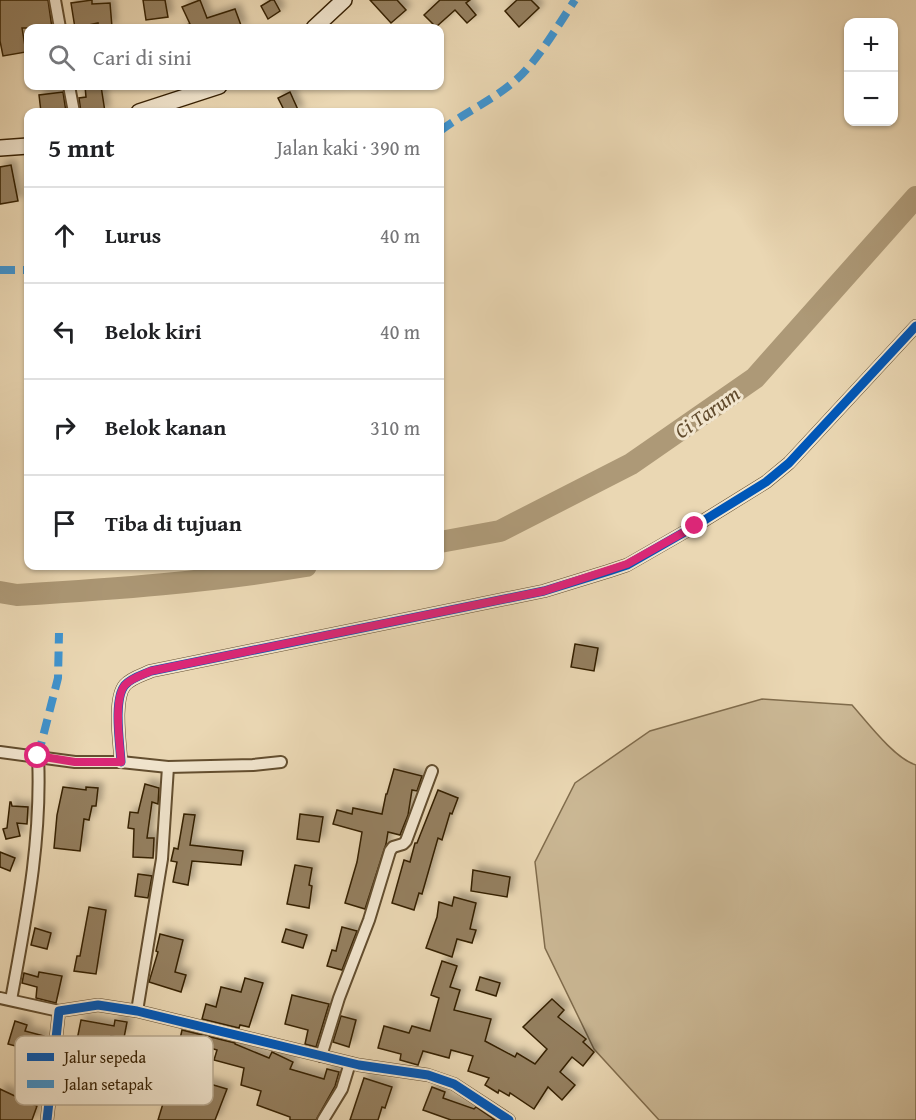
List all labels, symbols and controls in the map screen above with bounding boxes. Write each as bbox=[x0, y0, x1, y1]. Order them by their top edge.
map controls bbox=[844, 18, 898, 126]
button: + bbox=[844, 18, 898, 72]
search box bbox=[24, 24, 444, 90]
icon: search bbox=[45, 41, 78, 74]
text: Cari di sini bbox=[93, 41, 192, 73]
button: − bbox=[844, 72, 898, 126]
text: 5 mnt bbox=[48, 128, 115, 167]
text: Jalan kaki · 390 m bbox=[276, 133, 420, 162]
icon: ahead bbox=[48, 219, 81, 252]
text: Lurus bbox=[105, 219, 161, 251]
text: 40 m bbox=[380, 221, 420, 250]
icon: left bbox=[48, 315, 81, 348]
text: Belok kiri bbox=[105, 315, 202, 347]
text: 40 m bbox=[380, 317, 420, 346]
water label: Ci Tarum bbox=[668, 378, 746, 446]
icon: right bbox=[48, 411, 81, 444]
text: Belok kanan bbox=[105, 411, 226, 443]
text: 310 m bbox=[370, 413, 420, 442]
icon: arrive bbox=[48, 507, 81, 540]
text: Tiba di tujuan bbox=[105, 507, 242, 539]
route end bbox=[681, 512, 707, 538]
route start bbox=[24, 742, 50, 768]
legend bbox=[15, 1036, 213, 1105]
text: Jalur sepeda bbox=[62, 1045, 146, 1069]
text: Jalan setapak bbox=[62, 1072, 153, 1096]

